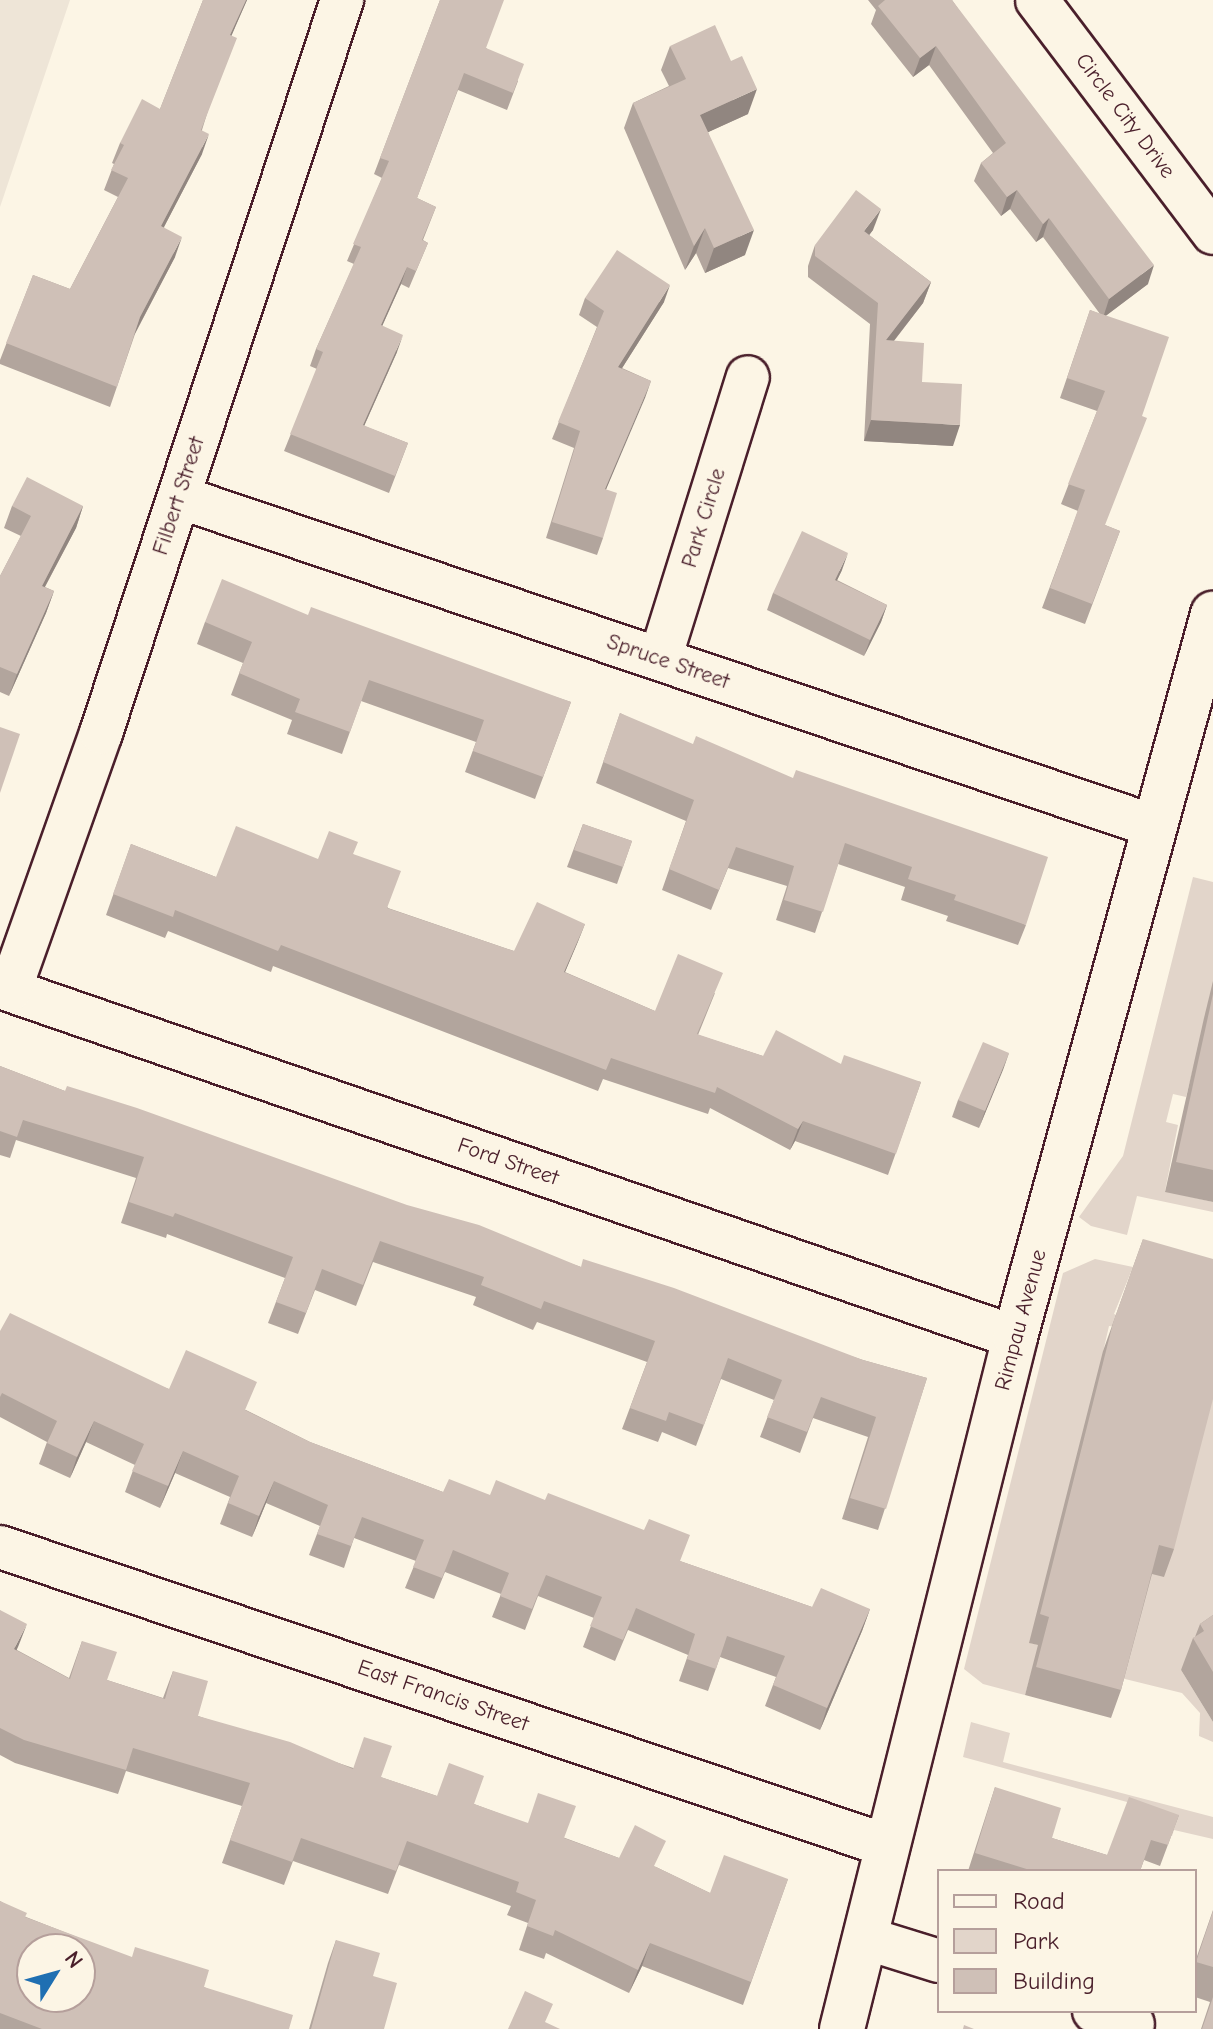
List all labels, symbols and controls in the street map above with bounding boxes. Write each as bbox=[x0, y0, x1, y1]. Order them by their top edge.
street label: Circle City Drive bbox=[1069, 48, 1181, 184]
street label: Filbert Street bbox=[147, 434, 211, 558]
street label: Park Circle bbox=[676, 465, 732, 571]
street label: Spruce Street bbox=[603, 629, 733, 695]
street label: Ford Street bbox=[454, 1132, 562, 1192]
street label: Rimpau Avenue bbox=[989, 1247, 1053, 1393]
street label: East Francis Street bbox=[354, 1654, 532, 1738]
legend bbox=[937, 1869, 1197, 2013]
text: Road bbox=[1013, 1887, 1065, 1915]
text: Park bbox=[1013, 1927, 1059, 1955]
north arrow bbox=[16, 1933, 96, 2013]
text: N bbox=[59, 1946, 88, 1973]
text: Building bbox=[1013, 1967, 1095, 1995]

